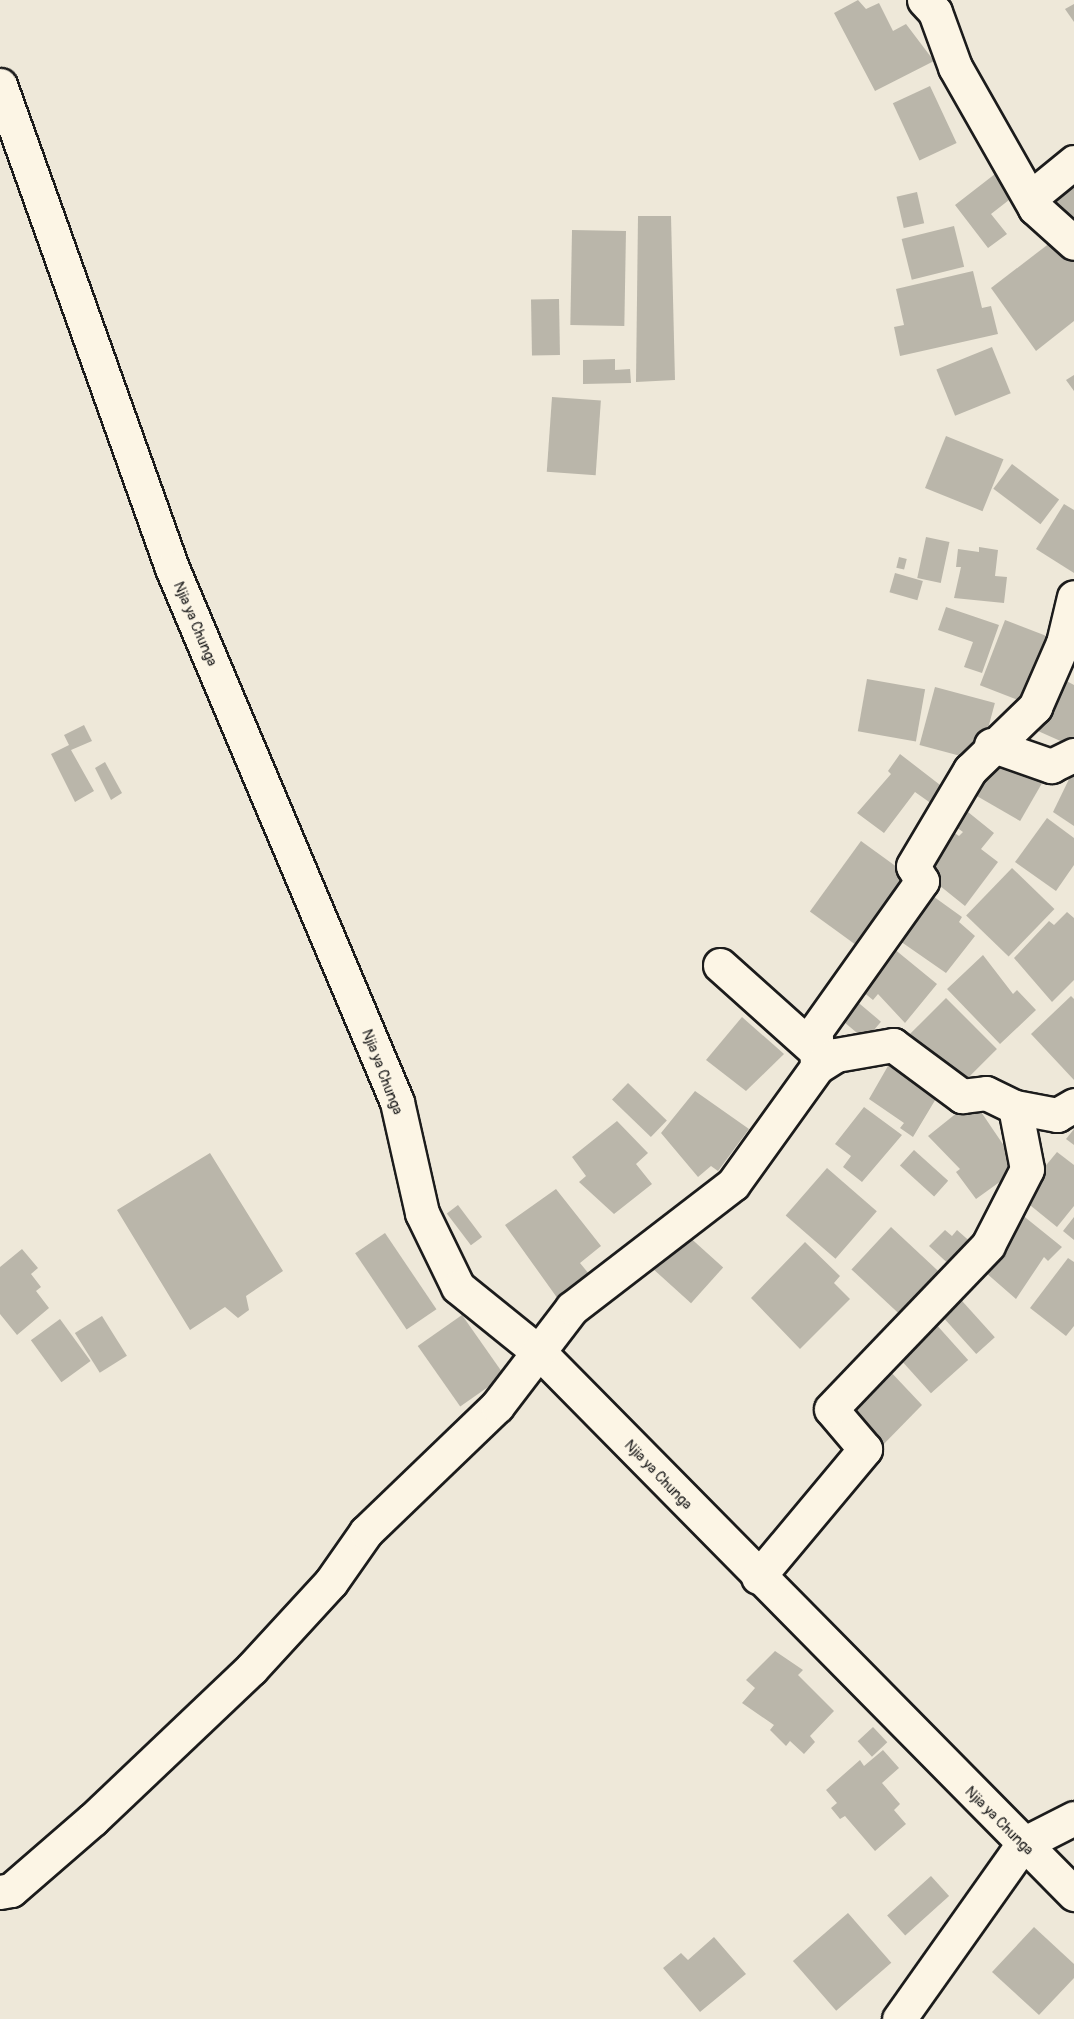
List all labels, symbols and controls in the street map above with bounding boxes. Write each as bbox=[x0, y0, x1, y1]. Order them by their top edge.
street label: Njia ya Chunga bbox=[169, 579, 221, 669]
street label: Njia ya Chunga bbox=[357, 1027, 407, 1117]
street label: Njia ya Chunga bbox=[620, 1436, 696, 1514]
street label: Njia ya Chunga bbox=[961, 1783, 1037, 1859]

